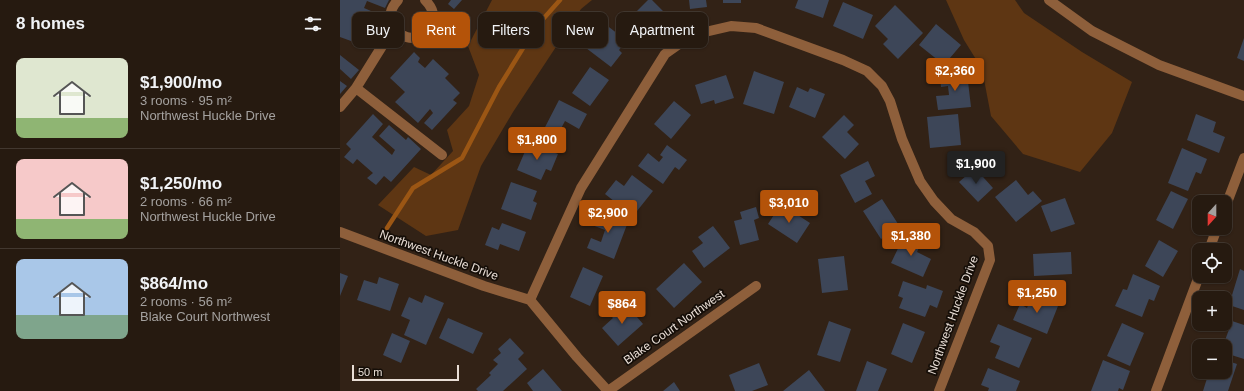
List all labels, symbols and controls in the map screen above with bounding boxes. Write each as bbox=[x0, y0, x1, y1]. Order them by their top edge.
chip: Buy bbox=[352, 12, 404, 48]
chip: Rent bbox=[412, 12, 470, 48]
chip: Filters bbox=[478, 12, 544, 48]
chip: New bbox=[552, 12, 608, 48]
chip: Apartment bbox=[616, 12, 708, 48]
icon: filters bbox=[302, 13, 324, 35]
text: 8 homes bbox=[16, 14, 85, 33]
pin: $2,360 bbox=[922, 58, 988, 92]
text: $2,360 bbox=[935, 63, 975, 78]
text: $1,900/mo bbox=[140, 73, 222, 92]
icon: home bbox=[48, 74, 96, 122]
text: 3 rooms · 95 m² bbox=[140, 93, 232, 108]
text: Northwest Huckle Drive bbox=[140, 108, 276, 123]
pin: $1,800 bbox=[504, 127, 570, 161]
text: $1,800 bbox=[517, 132, 557, 147]
pin: $1,900 bbox=[943, 151, 1009, 185]
text: $1,900 bbox=[956, 156, 996, 171]
text: $1,250/mo bbox=[140, 174, 222, 193]
icon: home bbox=[48, 175, 96, 223]
pin: $3,010 bbox=[756, 190, 822, 224]
text: 2 rooms · 66 m² bbox=[140, 194, 232, 209]
text: $3,010 bbox=[769, 195, 809, 210]
north arrow bbox=[1192, 195, 1232, 235]
map controls bbox=[1192, 195, 1232, 379]
pin: $2,900 bbox=[575, 200, 641, 234]
text: $2,900 bbox=[588, 205, 628, 220]
text: Northwest Huckle Drive bbox=[140, 209, 276, 224]
pin: $1,380 bbox=[878, 223, 944, 257]
street label: Northwest Huckle Drive bbox=[378, 227, 501, 283]
text: $1,380 bbox=[891, 228, 931, 243]
button: locate bbox=[1192, 243, 1232, 283]
street label: Northwest Huckle Drive bbox=[925, 253, 981, 376]
text: $864/mo bbox=[140, 274, 208, 293]
icon: home bbox=[48, 275, 96, 323]
pin: $1,250 bbox=[1004, 280, 1070, 314]
text: $1,250 bbox=[1017, 285, 1057, 300]
street label: Blake Court Northwest bbox=[621, 286, 728, 367]
pin: $864 bbox=[598, 291, 646, 325]
button: + bbox=[1192, 291, 1232, 331]
text: 2 rooms · 56 m² bbox=[140, 294, 232, 309]
text: $864 bbox=[608, 296, 636, 311]
text: Blake Court Northwest bbox=[140, 309, 270, 324]
button: − bbox=[1192, 339, 1232, 379]
scale bar bbox=[352, 363, 459, 382]
text: 50 m bbox=[358, 366, 382, 378]

